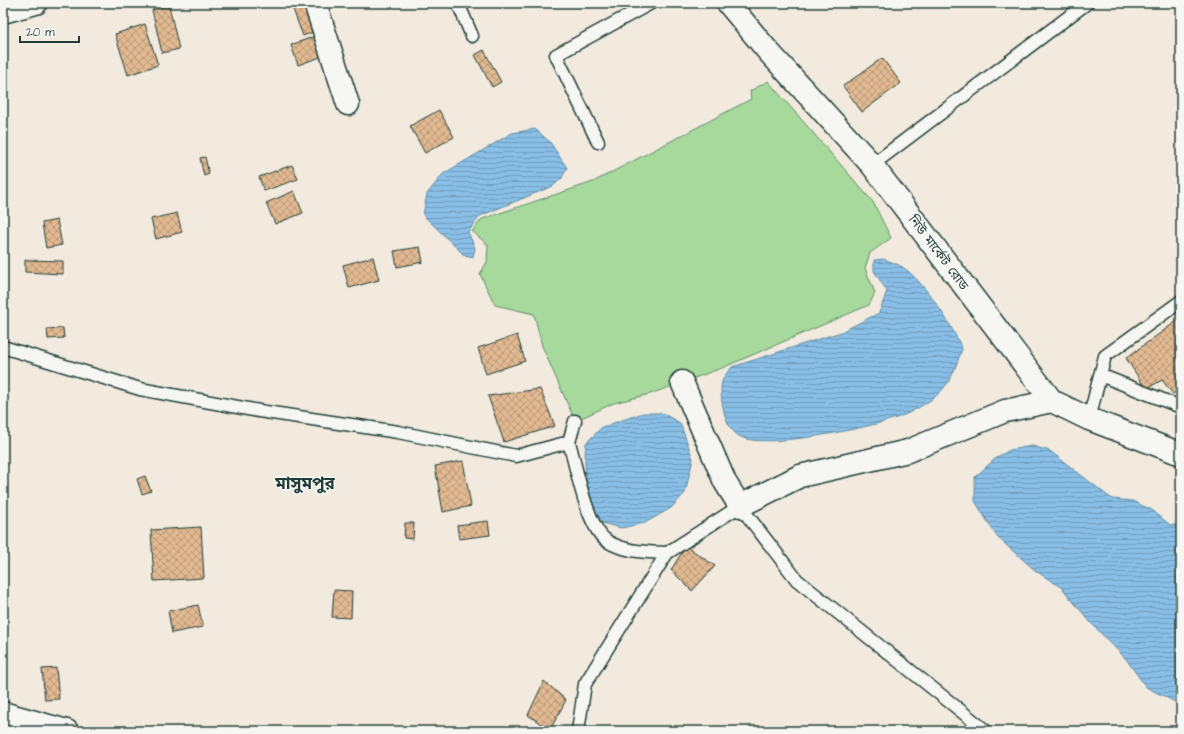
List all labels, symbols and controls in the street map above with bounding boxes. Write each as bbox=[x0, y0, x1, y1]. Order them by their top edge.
scale bar bbox=[20, 18, 79, 44]
text: 20 m bbox=[26, 24, 55, 41]
street label: নিউ মার্কেট রোড bbox=[903, 211, 973, 294]
district label: মাসুমপুর bbox=[274, 472, 336, 496]

